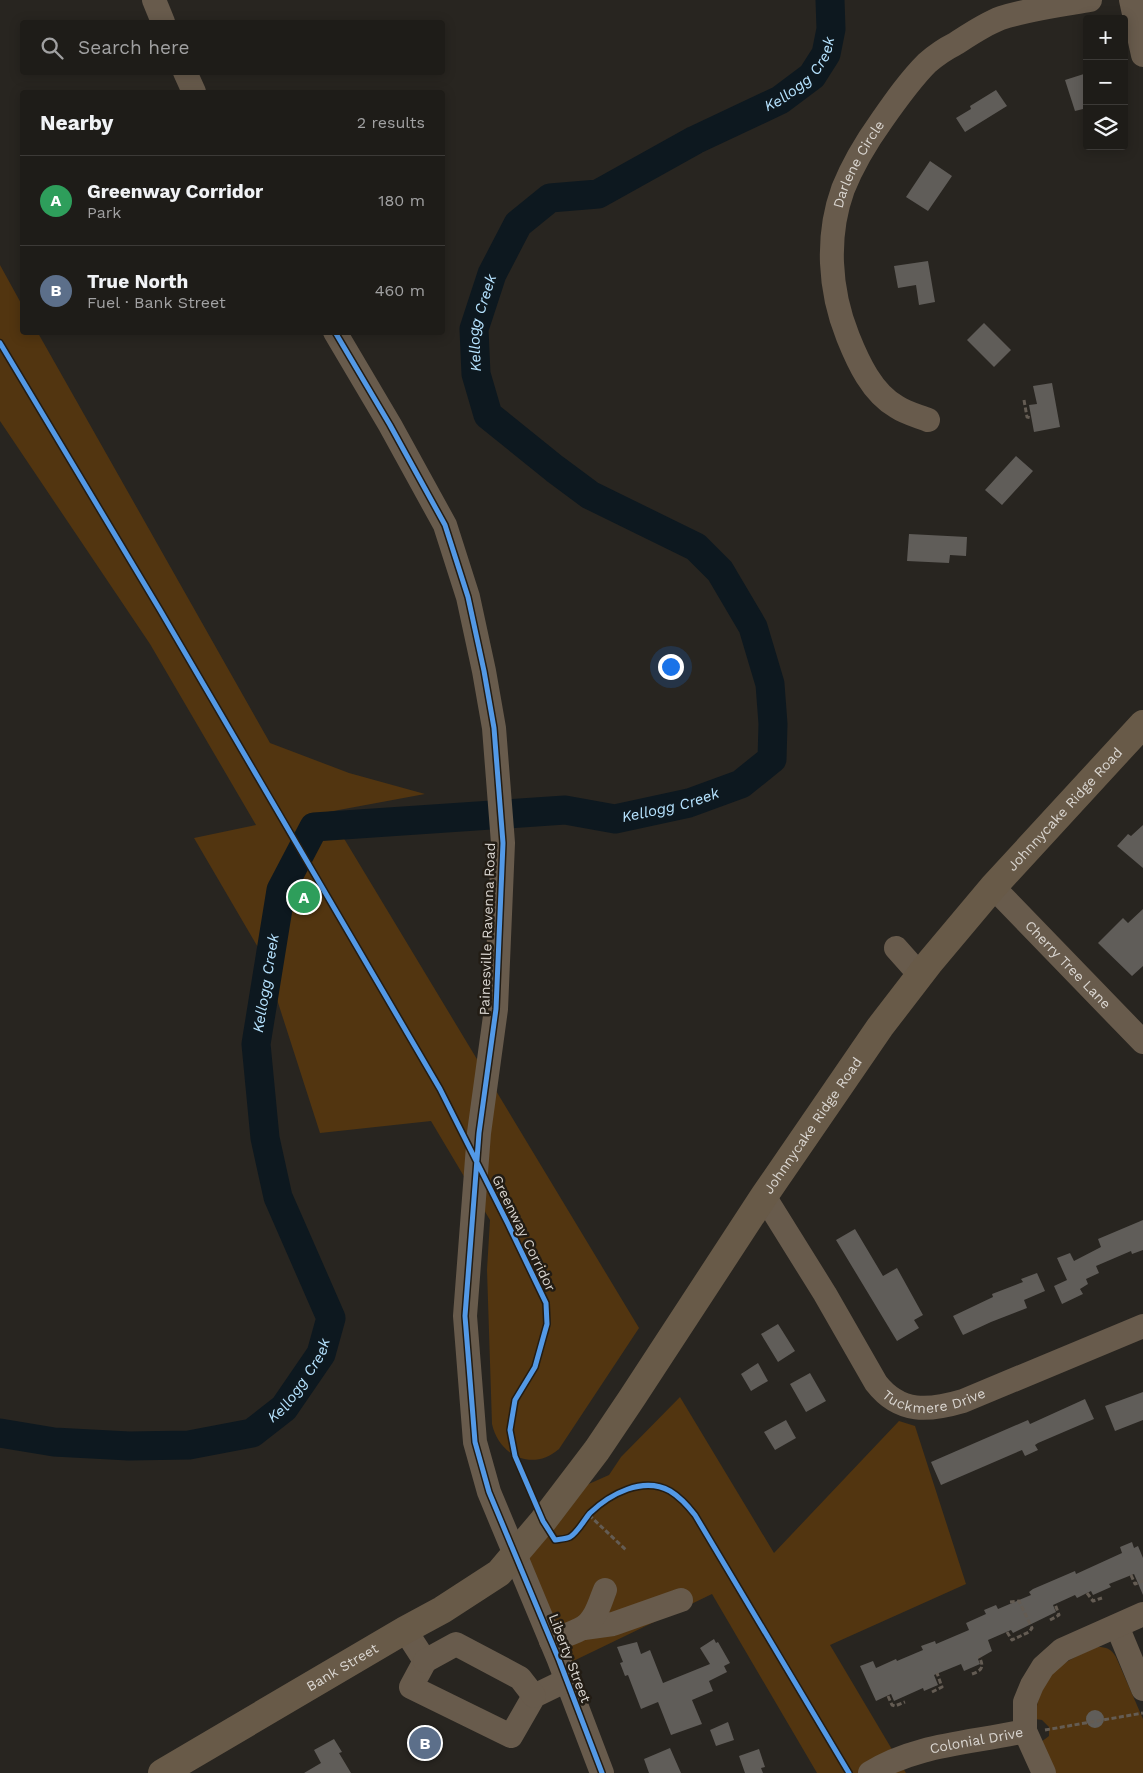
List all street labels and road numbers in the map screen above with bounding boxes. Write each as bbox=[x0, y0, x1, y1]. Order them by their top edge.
street label: Darlene Circle bbox=[830, 117, 887, 210]
street label: Johnnycake Ridge Road bbox=[1004, 744, 1125, 874]
street label: Painesville Ravenna Road bbox=[476, 842, 498, 1016]
street label: Cherry Tree Lane bbox=[1022, 917, 1114, 1012]
street label: Johnnycake Ridge Road bbox=[760, 1054, 865, 1197]
street label: Greenway Corridor bbox=[489, 1172, 559, 1294]
street label: Tuckmere Drive bbox=[882, 1381, 988, 1397]
street label: Liberty Street bbox=[546, 1611, 594, 1705]
street label: Bank Street bbox=[303, 1640, 381, 1694]
street label: Colonial Drive bbox=[928, 1724, 1024, 1757]

